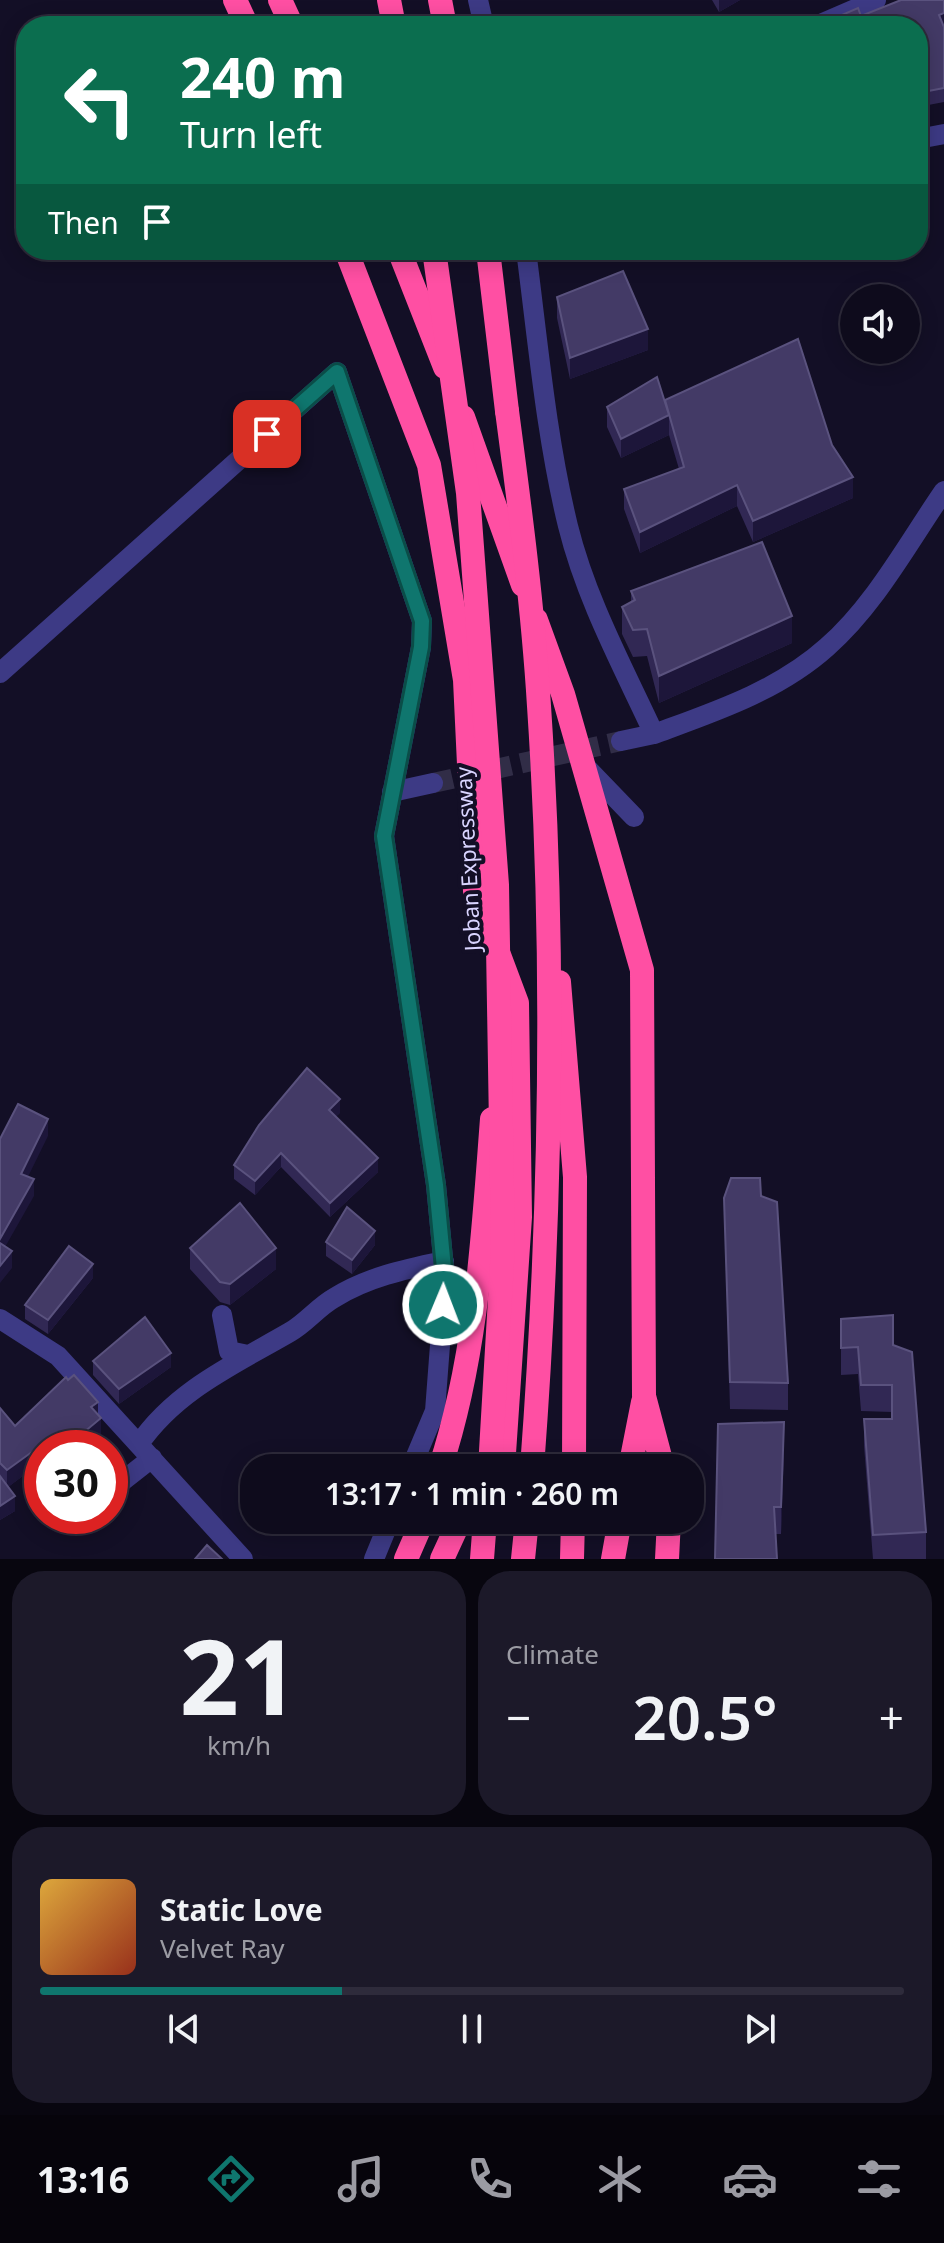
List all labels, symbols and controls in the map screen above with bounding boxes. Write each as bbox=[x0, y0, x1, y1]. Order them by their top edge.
text: 240 m bbox=[180, 38, 345, 114]
icon: left bbox=[48, 48, 152, 152]
text: Turn left bbox=[180, 110, 322, 159]
icon: arrive bbox=[135, 200, 179, 244]
text: Then bbox=[48, 202, 119, 243]
map controls bbox=[840, 284, 920, 364]
button: sound bbox=[840, 284, 920, 364]
pin bbox=[233, 400, 301, 468]
icon: arrive bbox=[245, 412, 289, 456]
street label: Joban Expressway bbox=[447, 765, 487, 954]
position arrow bbox=[401, 1263, 485, 1347]
speed limit sign: 30 bbox=[24, 1430, 128, 1534]
text: 13:17 · 1 min · 260 m bbox=[325, 1473, 619, 1514]
text: 21 bbox=[180, 1604, 298, 1745]
text: Climate bbox=[506, 1636, 599, 1672]
text: 20.5° bbox=[632, 1676, 778, 1758]
text: − bbox=[506, 1687, 531, 1747]
text: + bbox=[879, 1687, 904, 1747]
text: km/h bbox=[207, 1727, 271, 1763]
text: Static Love bbox=[160, 1889, 323, 1930]
text: Velvet Ray bbox=[160, 1930, 285, 1966]
icon: previous bbox=[162, 2007, 206, 2051]
icon: pause bbox=[450, 2007, 494, 2051]
icon: next bbox=[738, 2007, 782, 2051]
icon: directions bbox=[203, 2151, 259, 2207]
icon: music bbox=[333, 2151, 389, 2207]
icon: phone bbox=[462, 2151, 518, 2207]
icon: climate bbox=[592, 2151, 648, 2207]
icon: car bbox=[722, 2151, 778, 2207]
icon: filters bbox=[851, 2151, 907, 2207]
text: 13:16 bbox=[37, 2155, 129, 2204]

